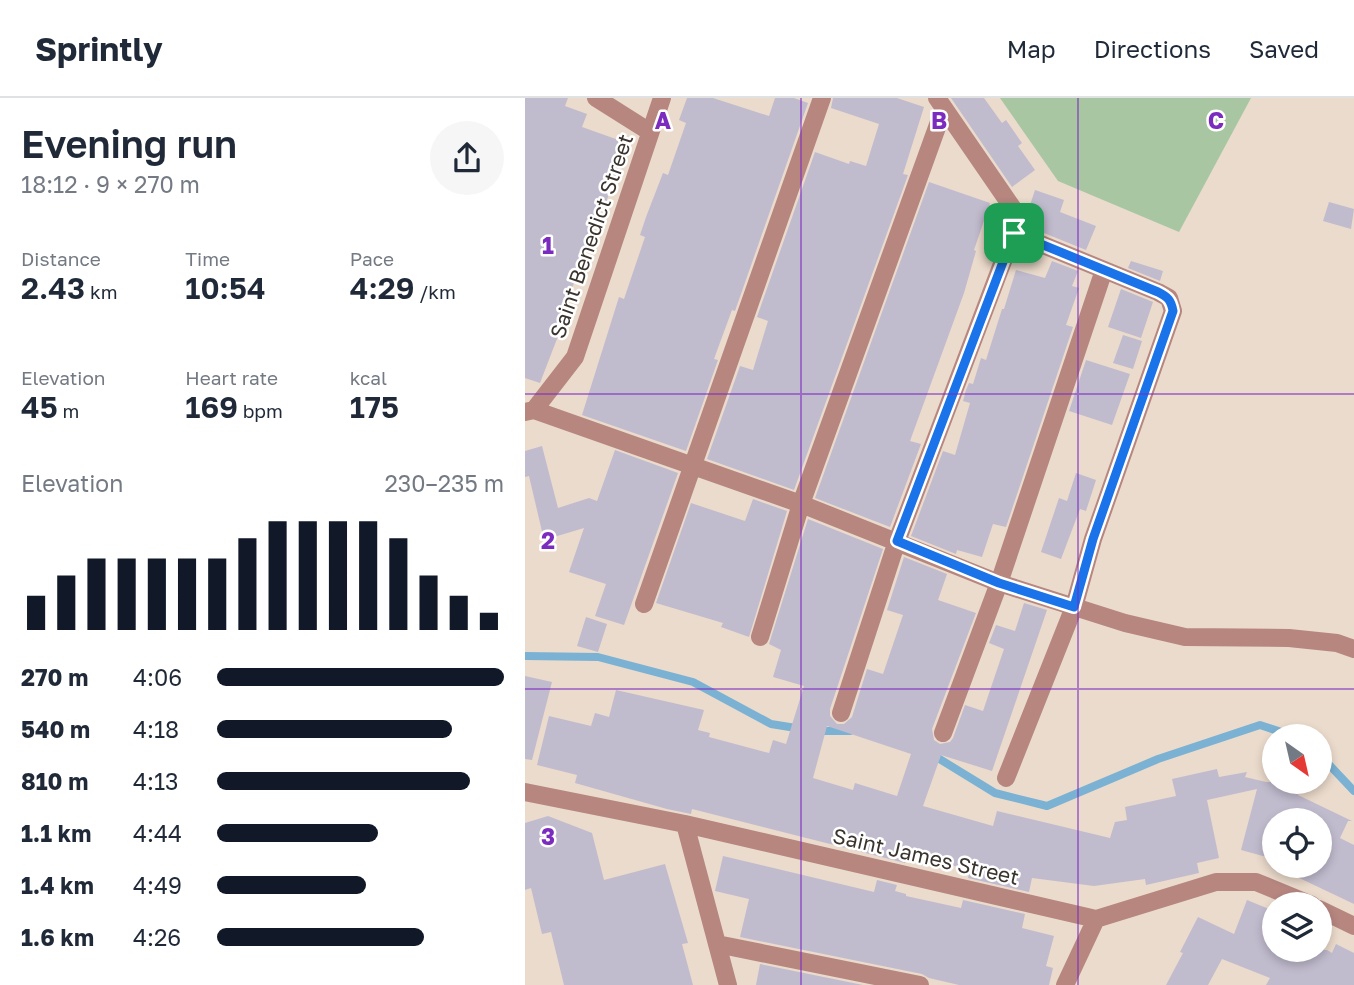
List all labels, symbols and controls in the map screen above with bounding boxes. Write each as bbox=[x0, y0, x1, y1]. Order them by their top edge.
text: Sprintly bbox=[35, 29, 163, 68]
text: Map bbox=[1007, 34, 1056, 63]
text: Directions bbox=[1094, 34, 1211, 63]
text: Saved bbox=[1249, 34, 1319, 63]
text: A bbox=[655, 106, 672, 134]
text: B bbox=[931, 106, 947, 134]
text: C bbox=[1208, 106, 1224, 134]
text: Evening run bbox=[21, 121, 237, 166]
button: share bbox=[430, 121, 504, 195]
street label: Saint Benedict Street bbox=[544, 130, 638, 342]
text: 18:12 · 9 × 270 m bbox=[21, 170, 200, 198]
pin bbox=[984, 203, 1044, 263]
icon: arrive bbox=[995, 214, 1033, 252]
text: 1 bbox=[542, 231, 554, 259]
text: Distance bbox=[21, 247, 101, 270]
text: Time bbox=[185, 247, 230, 270]
text: Pace bbox=[350, 247, 394, 270]
text: 2.43 bbox=[21, 270, 85, 306]
text: 10:54 bbox=[185, 270, 266, 306]
text: 4:29 bbox=[350, 270, 415, 306]
text: km bbox=[85, 280, 118, 303]
text: /km bbox=[415, 280, 456, 303]
text: Elevation bbox=[21, 366, 106, 389]
text: Heart rate bbox=[185, 366, 278, 389]
text: kcal bbox=[350, 366, 387, 389]
text: 45 bbox=[21, 389, 58, 425]
text: 169 bbox=[185, 389, 238, 425]
text: 175 bbox=[350, 389, 399, 425]
text: m bbox=[58, 399, 79, 422]
text: bpm bbox=[238, 399, 283, 422]
text: Elevation bbox=[21, 469, 123, 497]
text: 230–235 m bbox=[385, 469, 504, 497]
text: 2 bbox=[541, 526, 555, 554]
text: 270 m bbox=[21, 663, 88, 691]
text: 4:06 bbox=[133, 663, 182, 691]
text: 540 m bbox=[21, 715, 90, 743]
text: 4:18 bbox=[133, 715, 179, 743]
north arrow bbox=[1262, 724, 1332, 794]
map controls bbox=[1262, 724, 1332, 962]
text: 810 m bbox=[21, 767, 88, 795]
text: 4:13 bbox=[133, 767, 179, 795]
button: locate bbox=[1262, 808, 1332, 878]
text: 1.1 km bbox=[21, 819, 91, 847]
text: 4:44 bbox=[133, 819, 182, 847]
text: 3 bbox=[541, 822, 555, 850]
street label: Saint James Street bbox=[830, 822, 1022, 890]
text: 1.4 km bbox=[21, 871, 94, 899]
text: 4:49 bbox=[133, 871, 182, 899]
button: layers bbox=[1262, 892, 1332, 962]
text: 1.6 km bbox=[21, 923, 94, 951]
text: 4:26 bbox=[133, 923, 181, 951]

